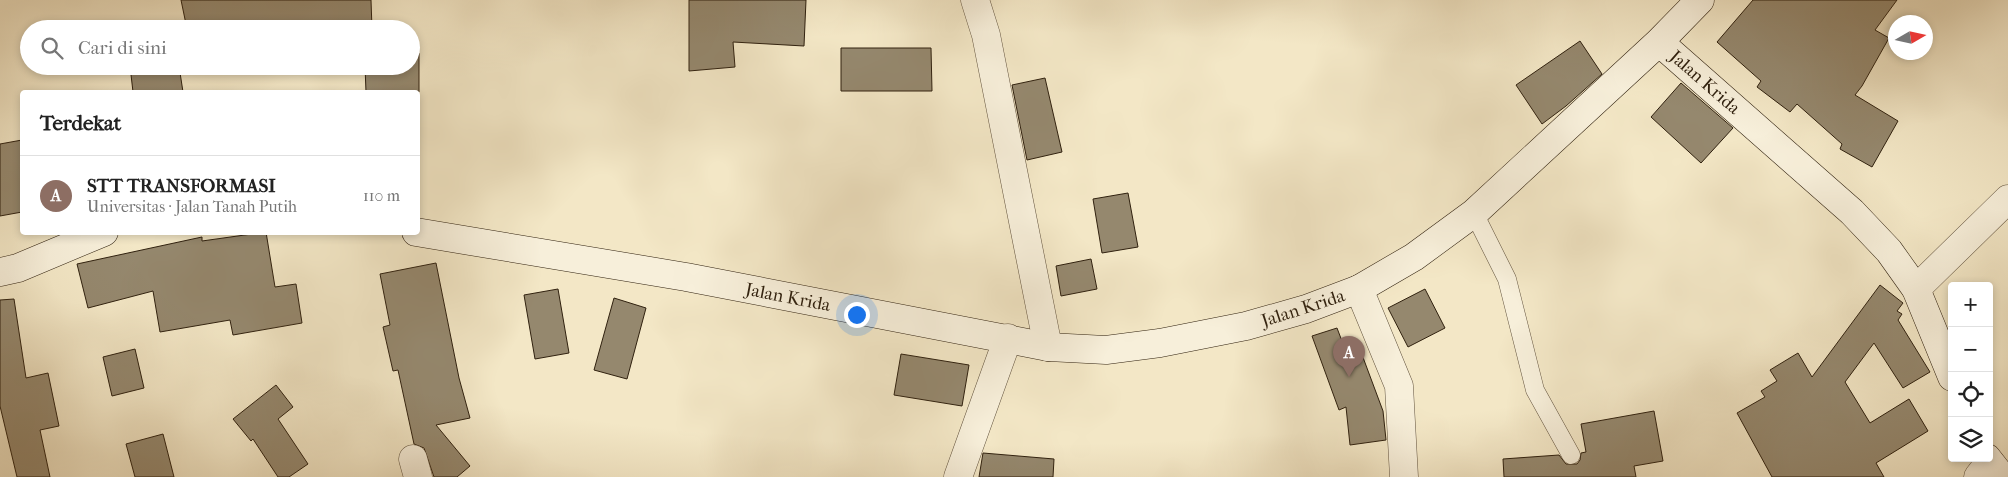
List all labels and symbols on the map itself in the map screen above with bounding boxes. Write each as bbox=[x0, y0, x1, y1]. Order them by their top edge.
north arrow bbox=[1888, 15, 1933, 60]
street label: Jalan Krida bbox=[1664, 45, 1745, 119]
street label: Jalan Krida bbox=[742, 279, 833, 316]
street label: Jalan Krida bbox=[1257, 285, 1348, 332]
your location bbox=[844, 302, 870, 328]
pin: A bbox=[1333, 336, 1365, 377]

